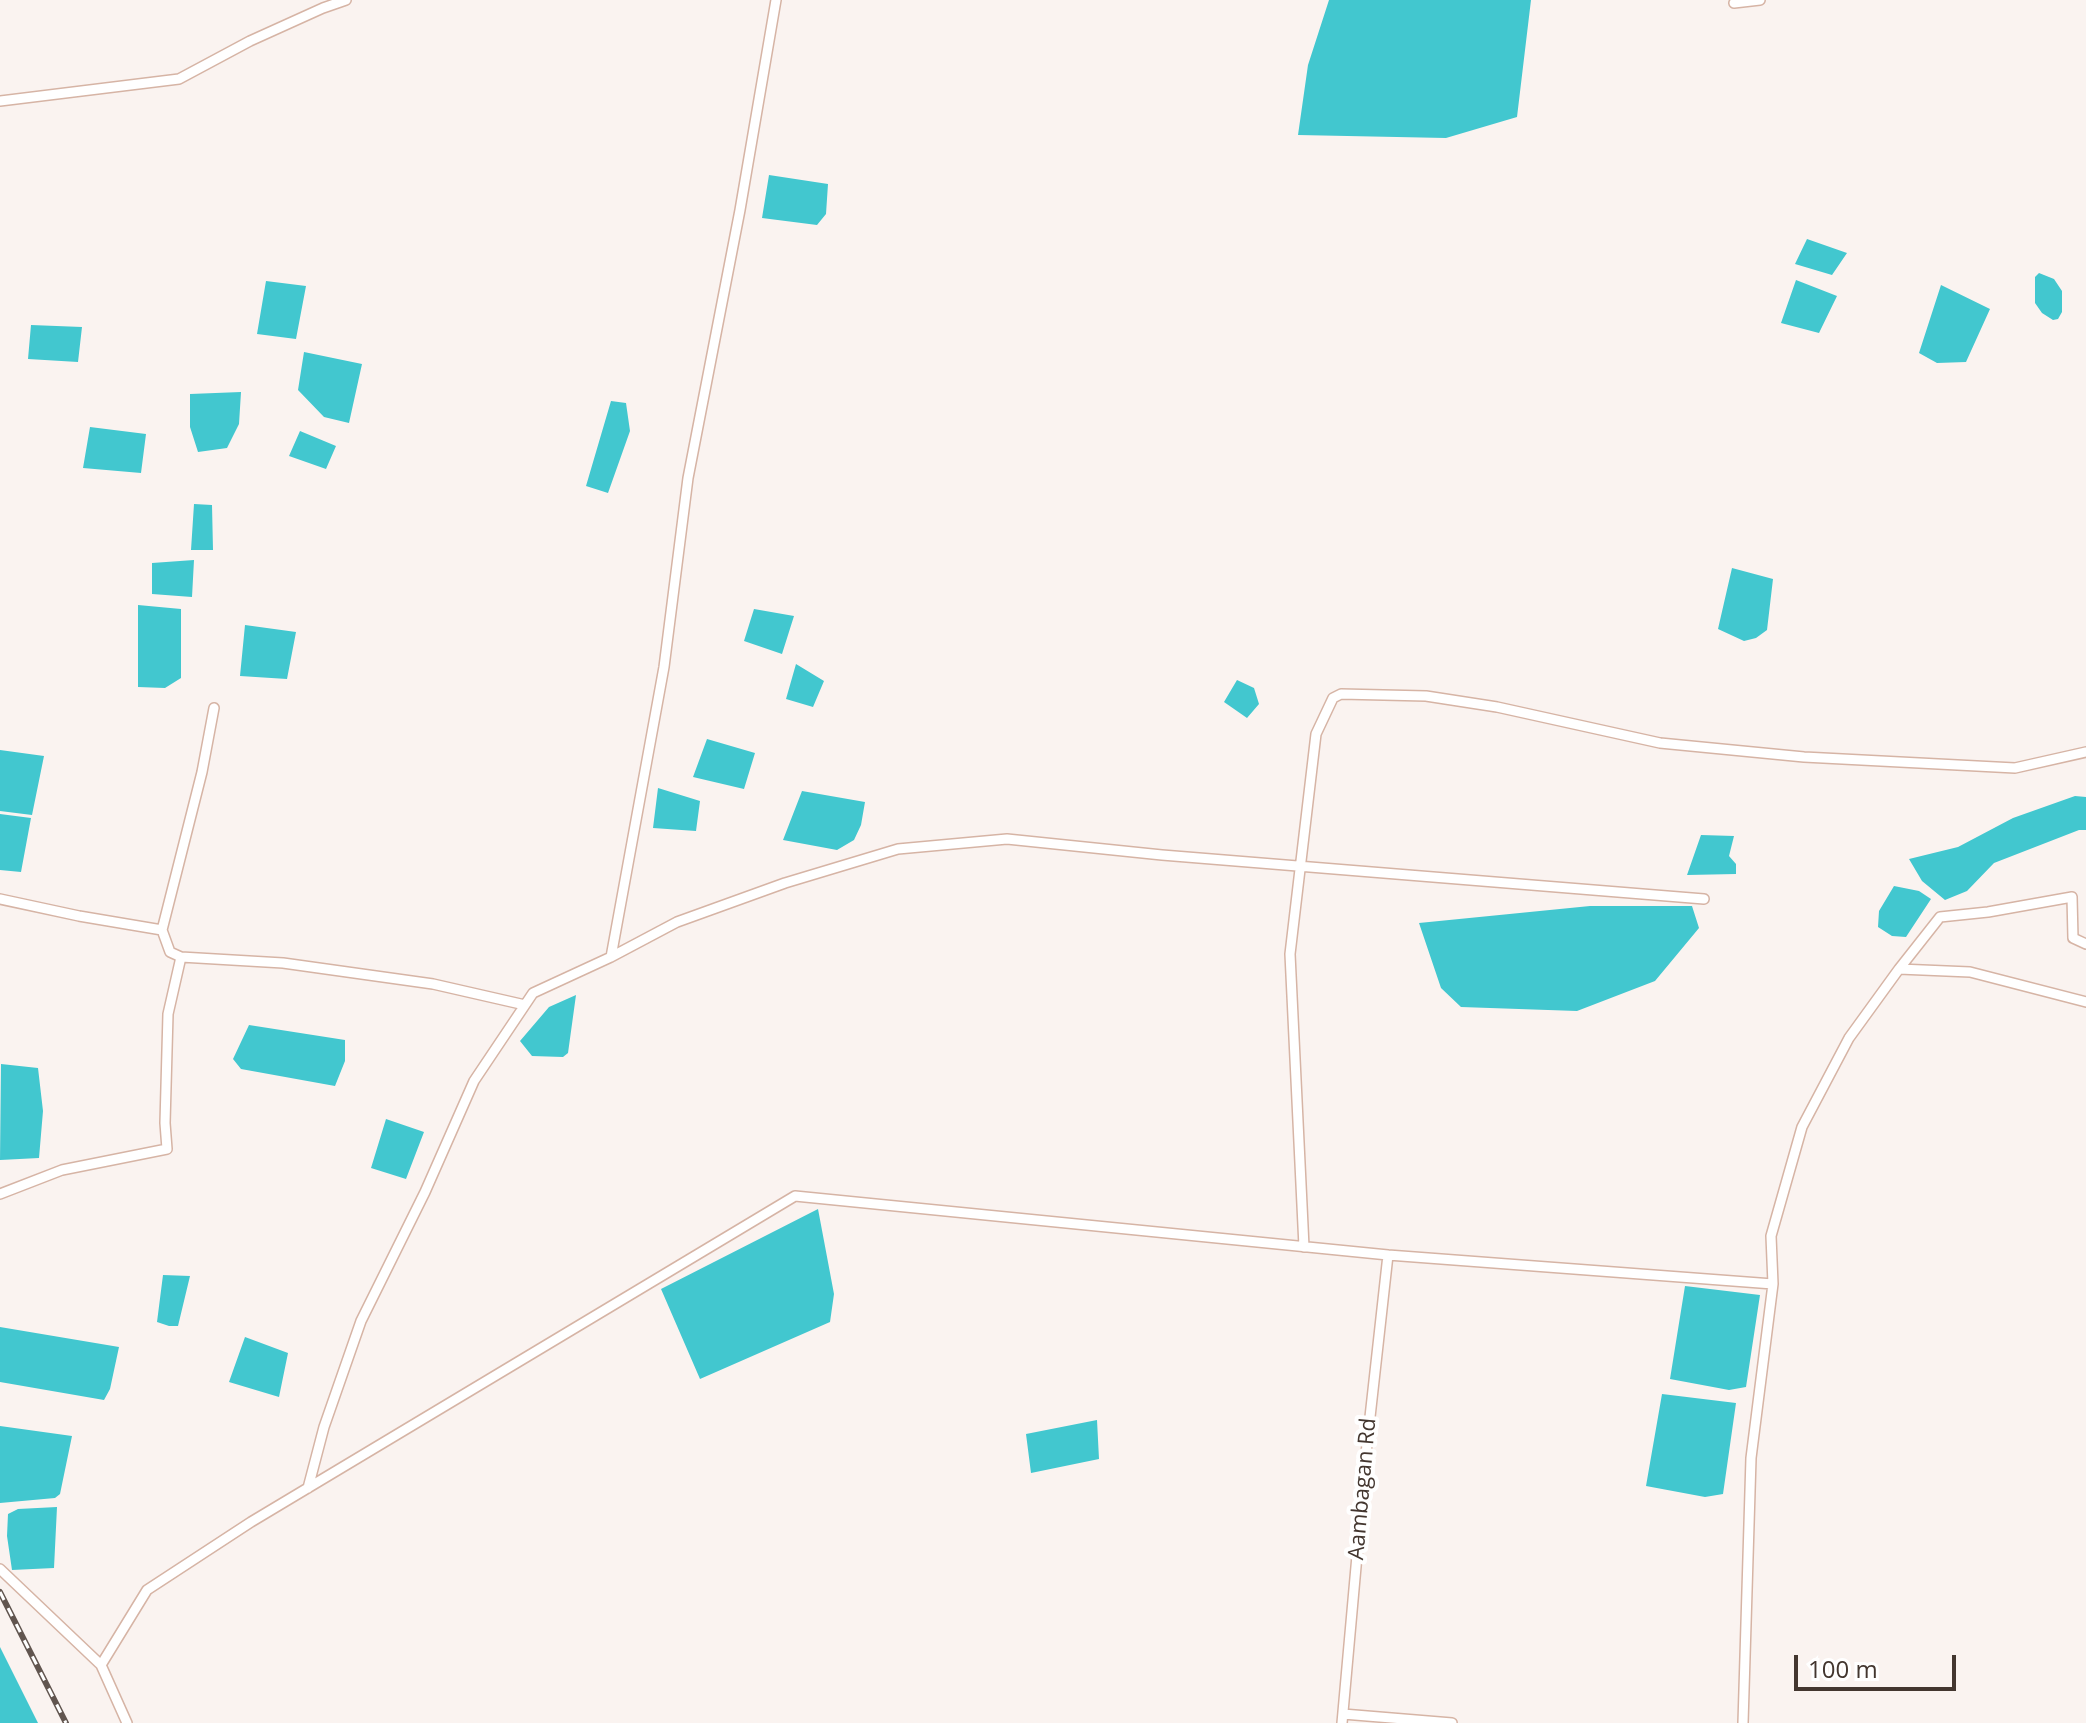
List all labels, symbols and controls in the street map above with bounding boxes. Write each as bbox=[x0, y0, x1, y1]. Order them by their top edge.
street label: Aambagan Rd bbox=[1344, 1417, 1382, 1561]
scale bar bbox=[1798, 1639, 1960, 1689]
text: 100 m bbox=[1808, 1652, 1878, 1685]

